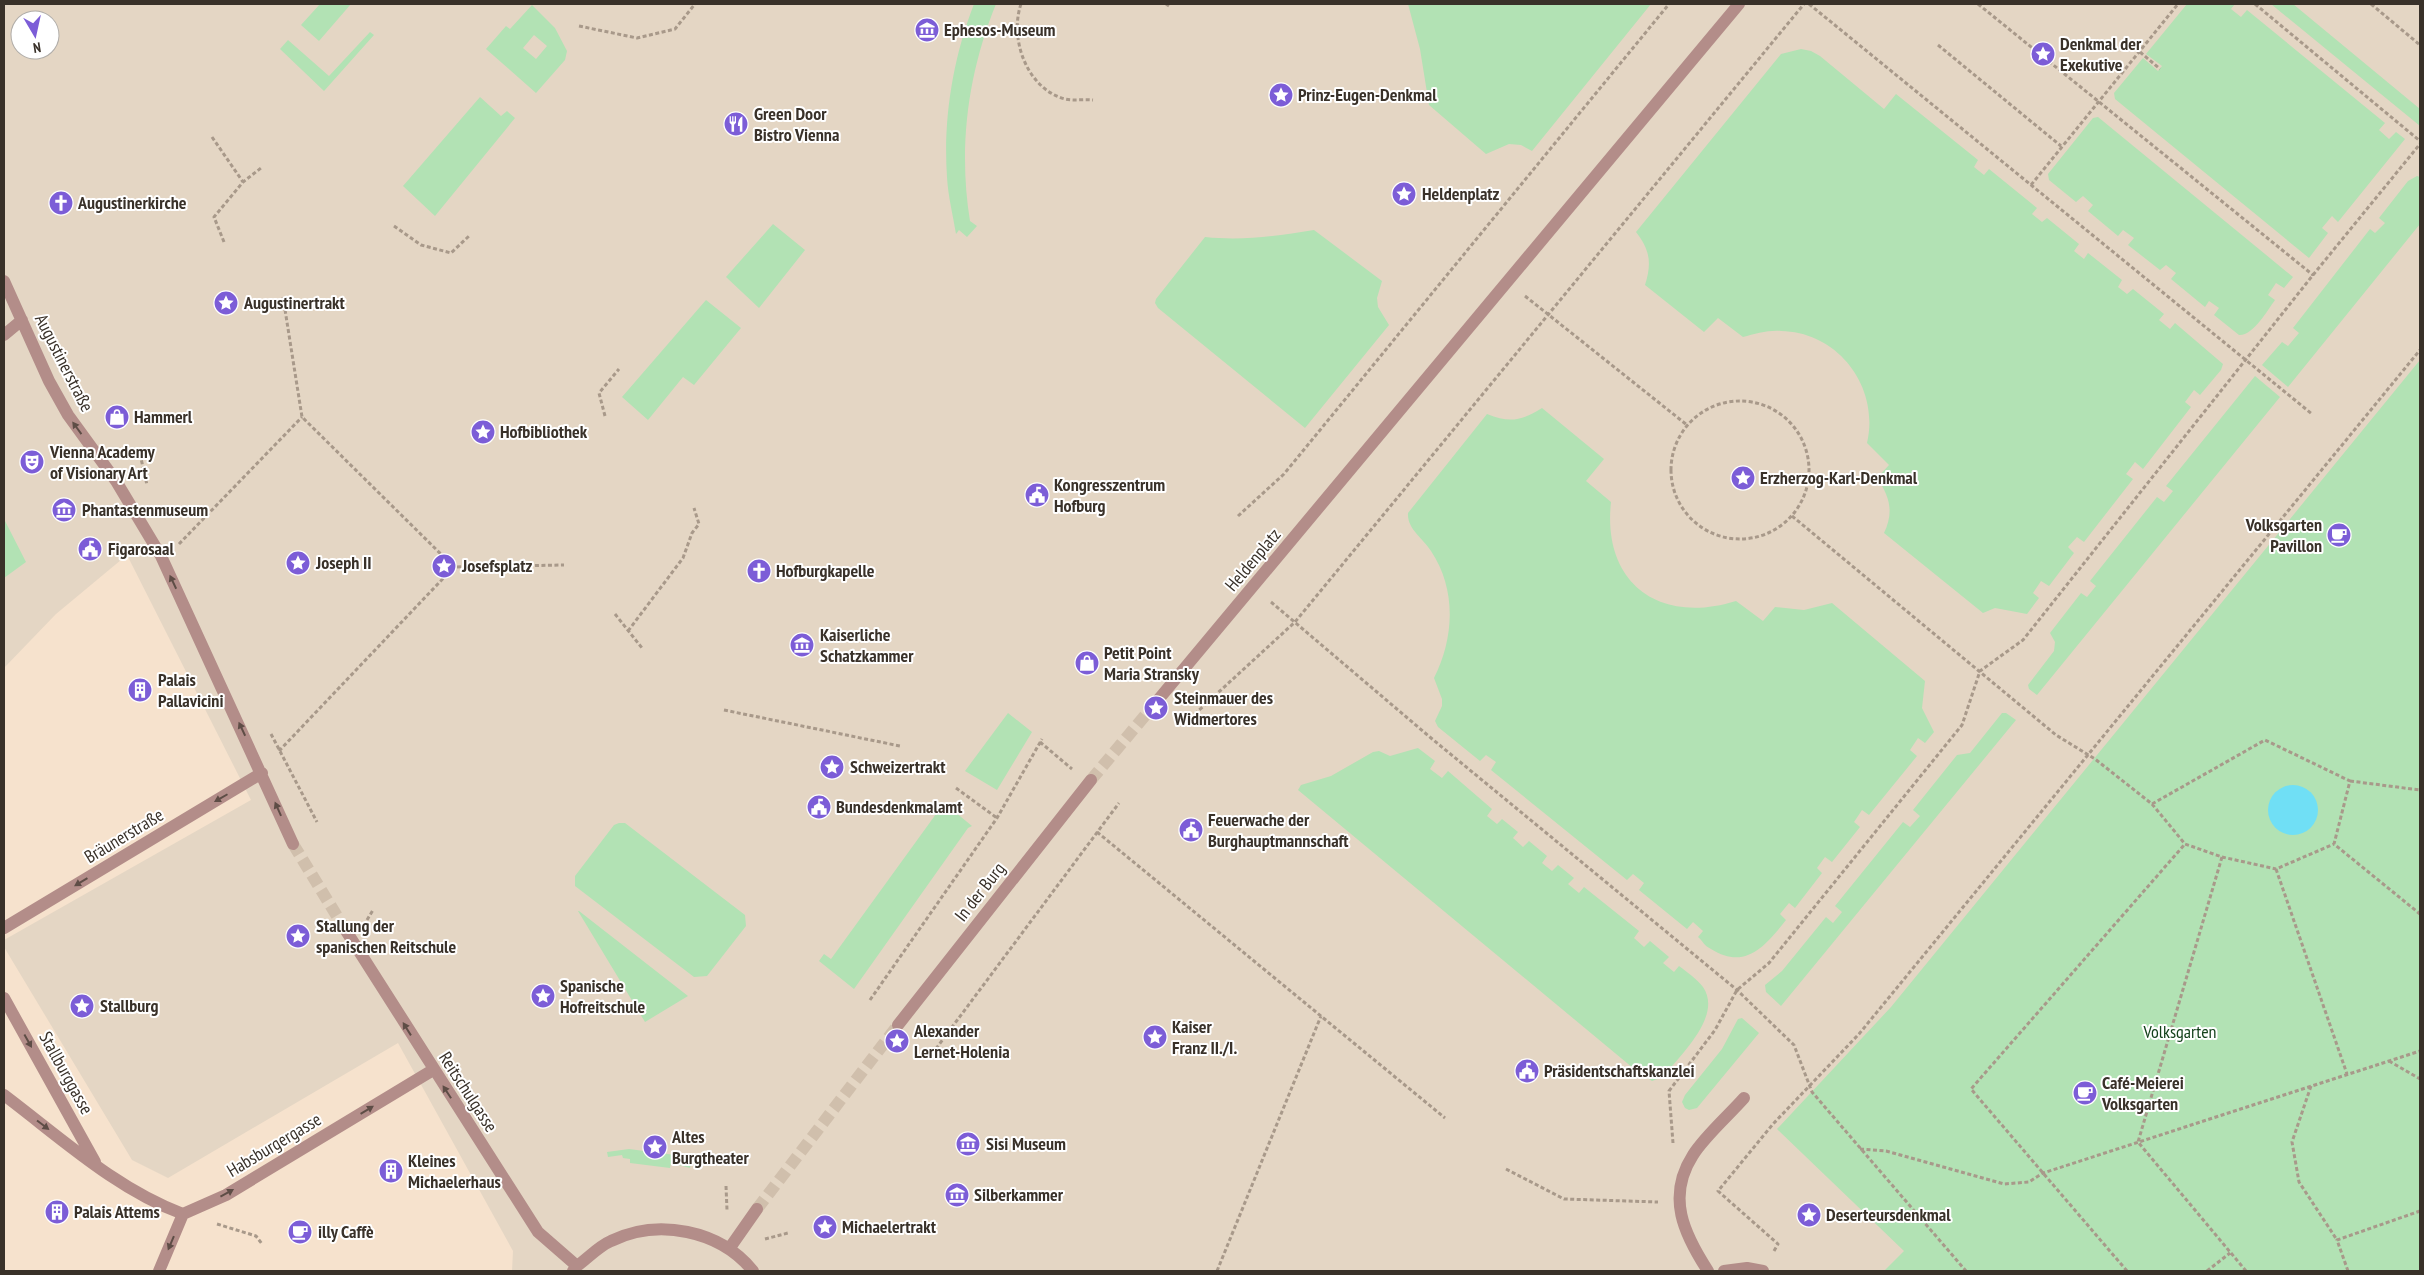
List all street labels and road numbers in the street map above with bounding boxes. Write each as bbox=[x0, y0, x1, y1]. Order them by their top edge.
street label: Augustinerstraße bbox=[30, 310, 99, 415]
street label: Heldenplatz bbox=[1220, 524, 1286, 596]
street label: Bräunerstraße bbox=[80, 803, 167, 868]
street label: In der Burg bbox=[949, 857, 1010, 926]
street label: Stallburggasse bbox=[34, 1027, 99, 1118]
street label: Reitschulgasse bbox=[434, 1047, 503, 1136]
street label: Habsburgergasse bbox=[222, 1107, 325, 1182]

